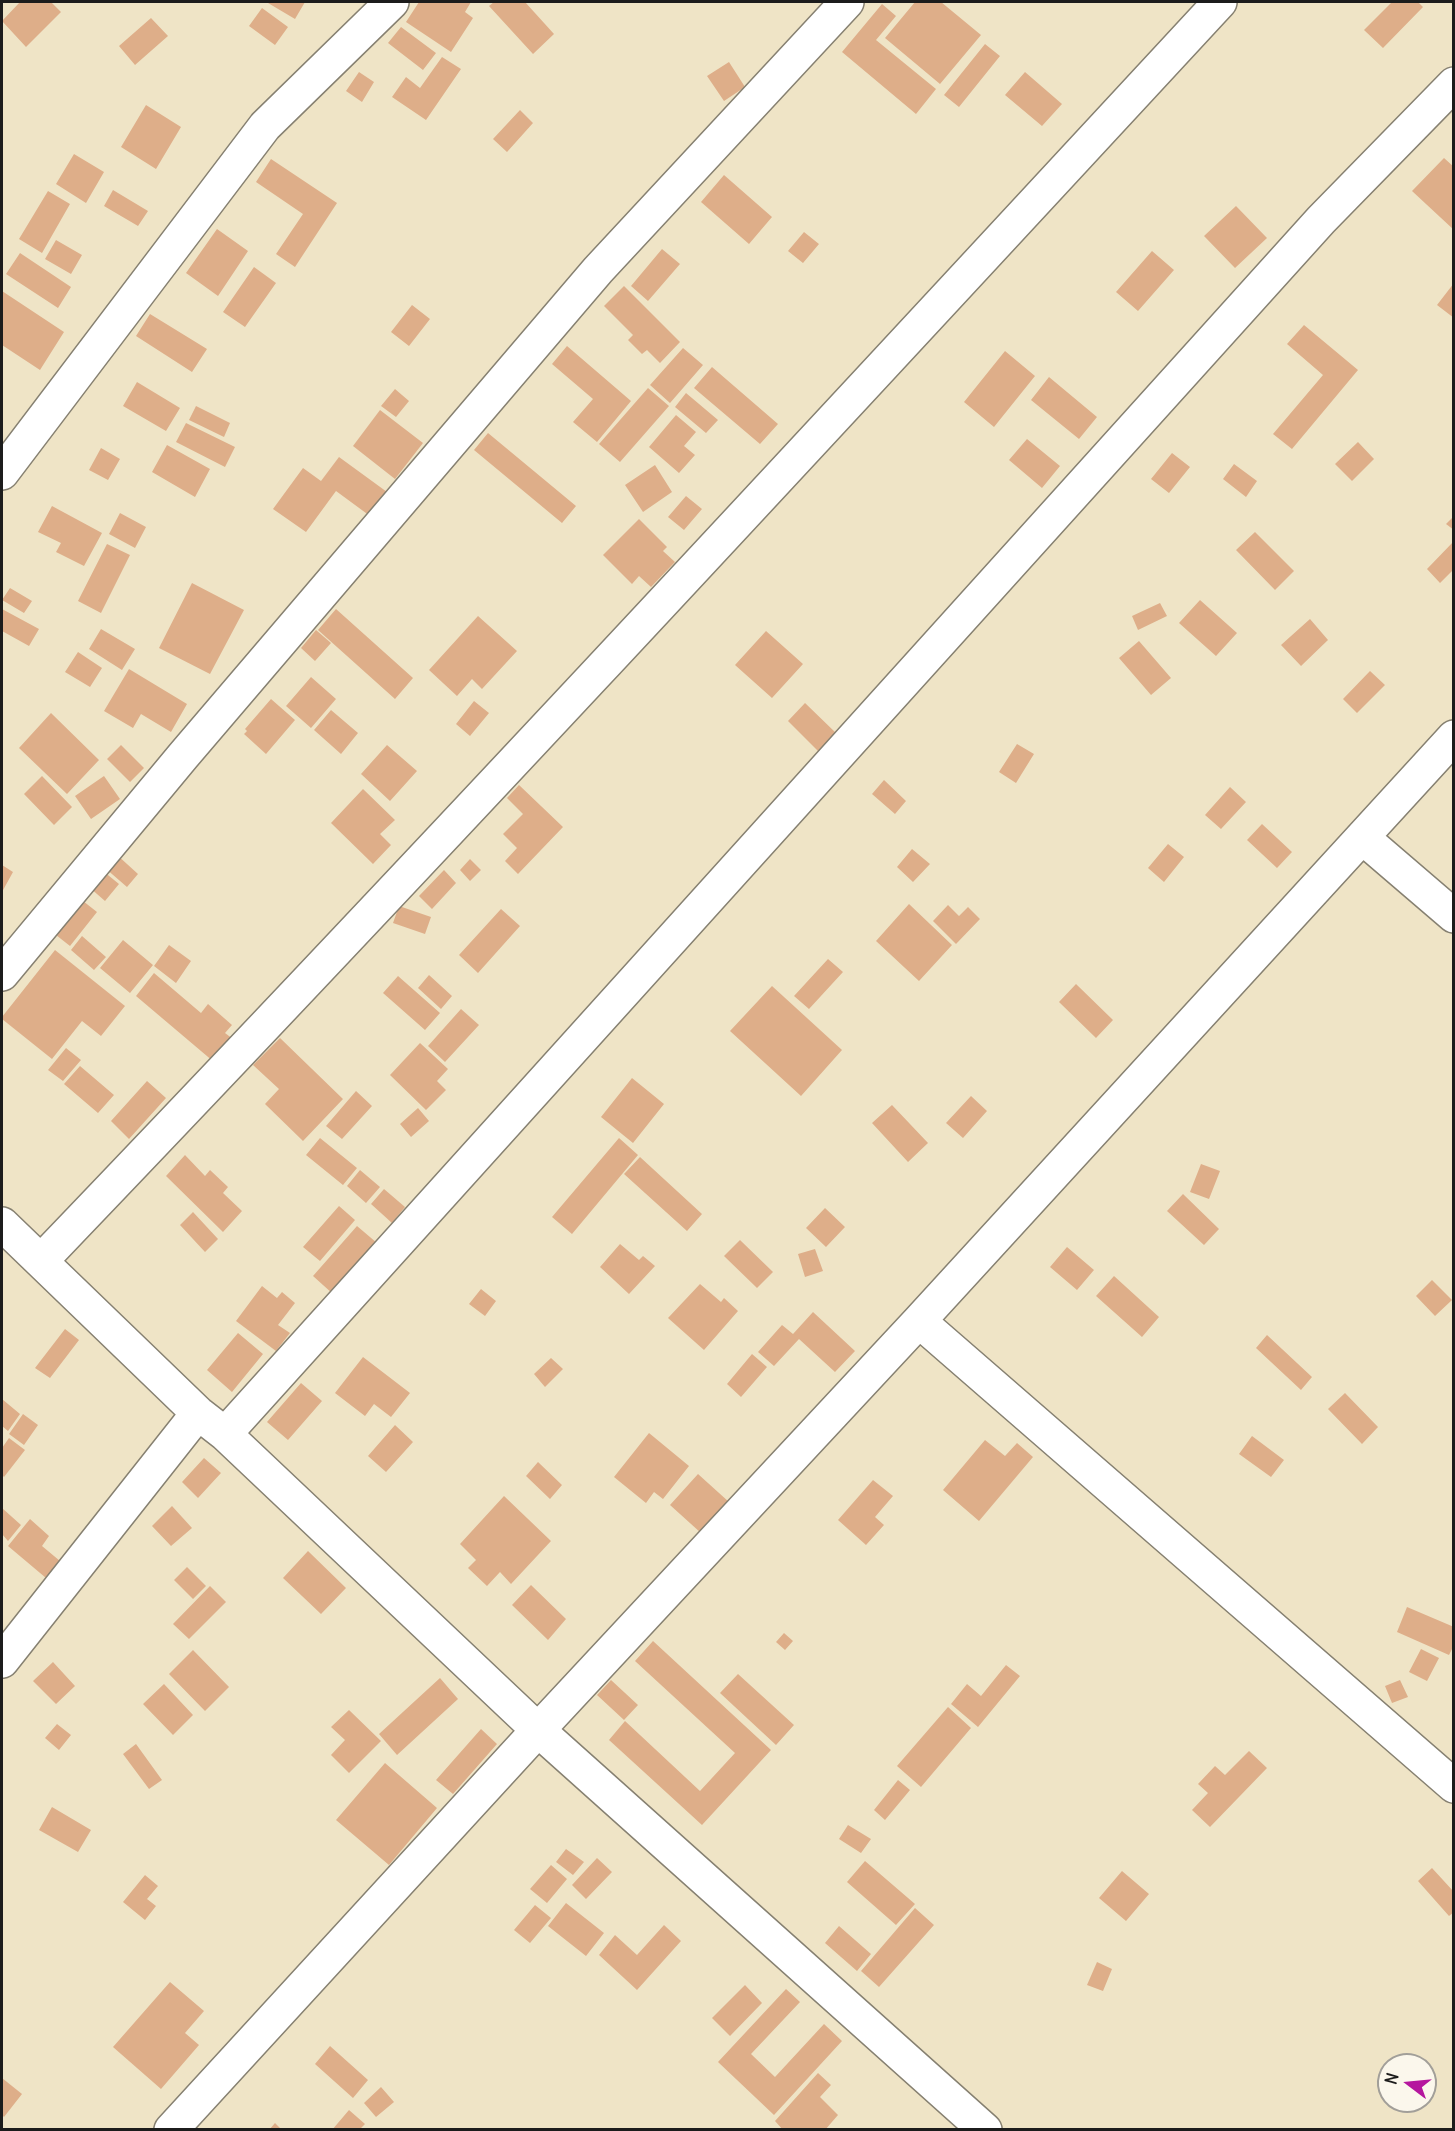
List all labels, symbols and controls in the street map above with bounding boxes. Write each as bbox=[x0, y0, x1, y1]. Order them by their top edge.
north arrow bbox=[1377, 2053, 1437, 2113]
text: N bbox=[1380, 2071, 1403, 2087]

